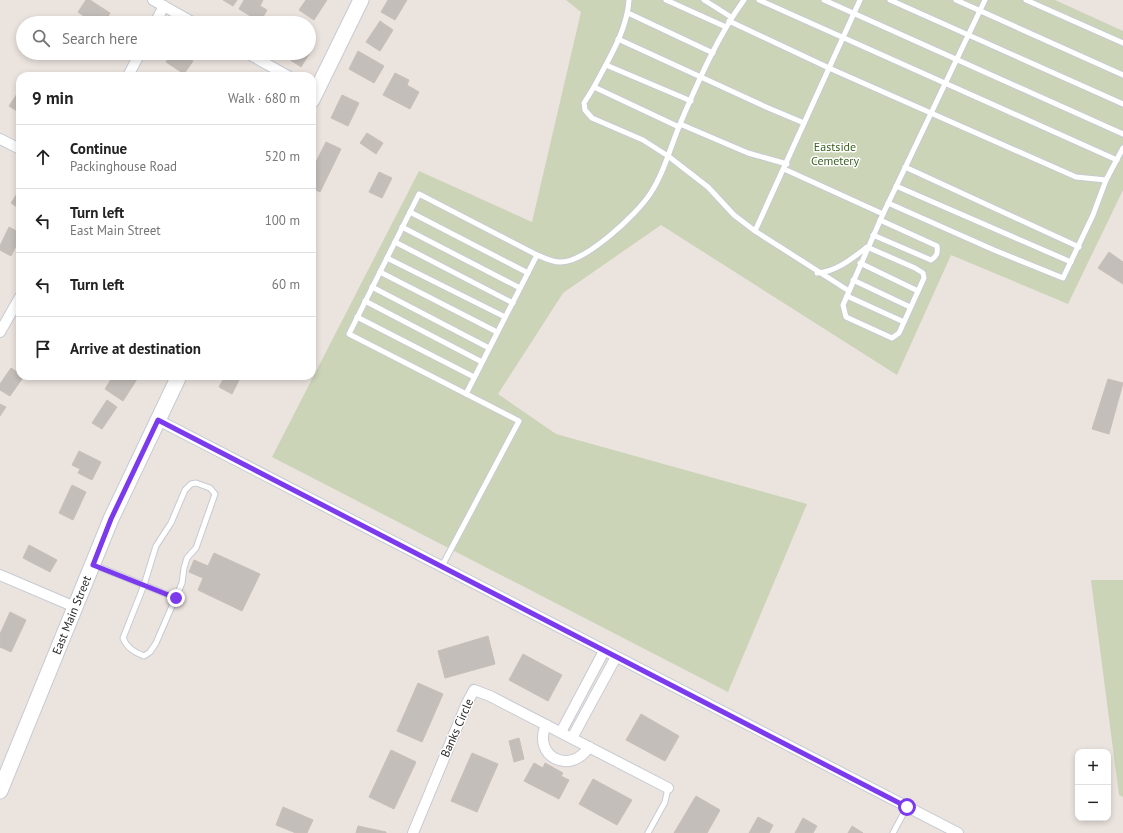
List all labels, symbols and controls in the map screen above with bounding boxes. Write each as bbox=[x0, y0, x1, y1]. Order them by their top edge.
search box bbox=[16, 16, 316, 60]
icon: search bbox=[30, 27, 52, 49]
text: Search here bbox=[62, 29, 138, 48]
text: 9 min bbox=[32, 87, 73, 109]
text: Walk · 680 m bbox=[228, 90, 300, 107]
text: Continue bbox=[70, 139, 127, 158]
park label: Eastside Cemetery bbox=[811, 139, 859, 168]
icon: ahead bbox=[32, 146, 54, 168]
text: 520 m bbox=[265, 148, 300, 165]
text: Packinghouse Road bbox=[70, 158, 177, 175]
text: Turn left bbox=[70, 203, 124, 222]
icon: left bbox=[32, 210, 54, 232]
text: 100 m bbox=[265, 212, 300, 229]
text: East Main Street bbox=[70, 222, 161, 239]
icon: left bbox=[32, 274, 54, 296]
text: Turn left bbox=[70, 275, 124, 294]
text: 60 m bbox=[272, 276, 300, 293]
icon: arrive bbox=[32, 338, 54, 360]
text: Arrive at destination bbox=[70, 339, 201, 358]
street label: East Main Street bbox=[49, 573, 94, 657]
route end bbox=[167, 589, 185, 607]
street label: Banks Circle bbox=[437, 696, 476, 759]
map controls bbox=[1075, 749, 1111, 821]
button: + bbox=[1075, 749, 1111, 785]
button: − bbox=[1075, 785, 1111, 821]
route start bbox=[898, 798, 916, 816]

